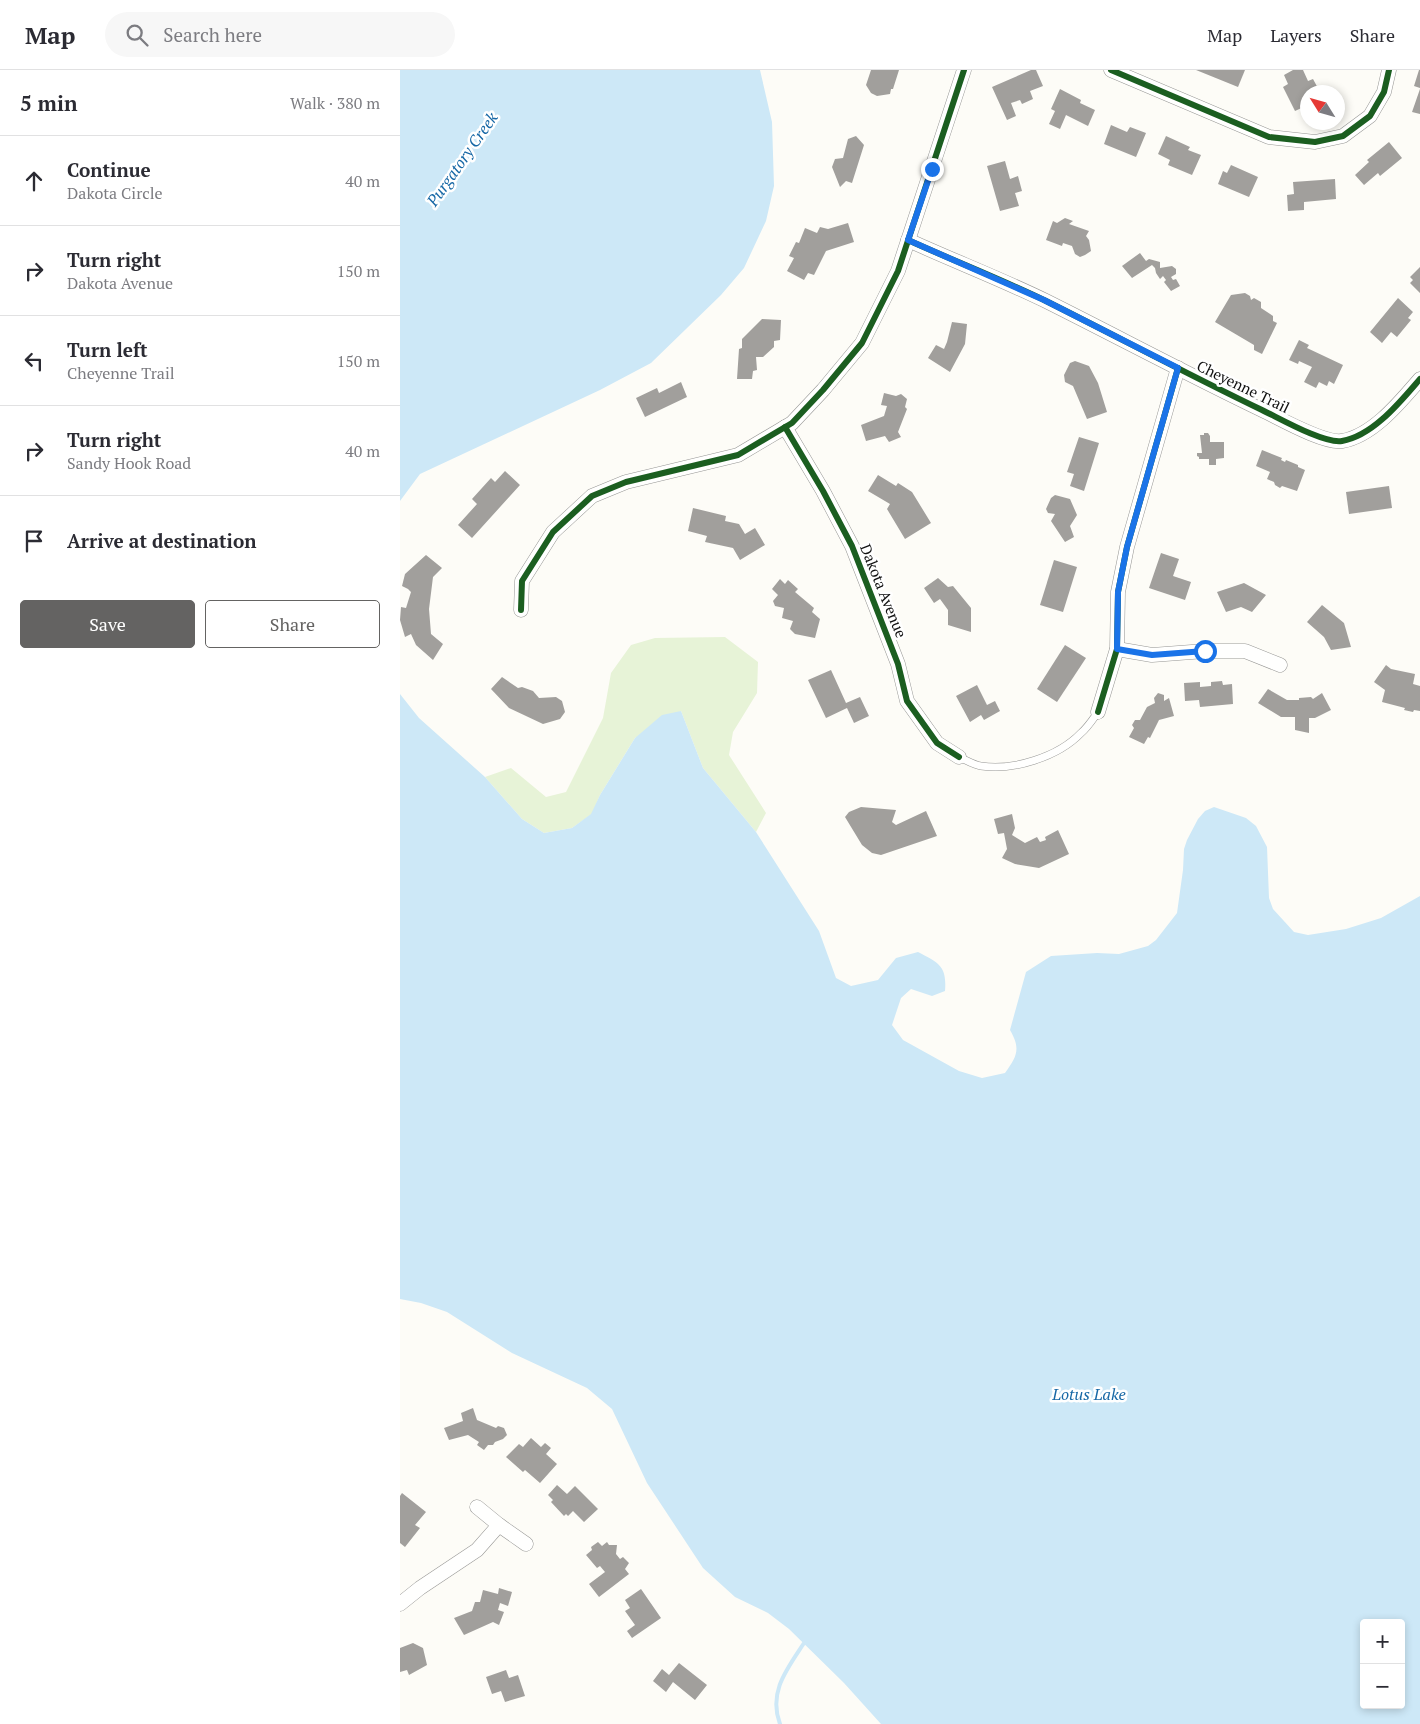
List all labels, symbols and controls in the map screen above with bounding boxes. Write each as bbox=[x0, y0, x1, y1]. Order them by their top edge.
search box bbox=[105, 12, 455, 57]
text: Map bbox=[25, 19, 75, 51]
icon: search bbox=[123, 21, 151, 49]
text: Search here bbox=[163, 22, 262, 47]
text: Map bbox=[1207, 23, 1242, 47]
text: Layers bbox=[1270, 23, 1322, 47]
text: Share bbox=[1350, 23, 1395, 47]
north arrow bbox=[1300, 85, 1345, 130]
text: 5 min bbox=[20, 89, 77, 117]
text: Walk · 380 m bbox=[290, 92, 380, 114]
water label: Purgatory Creek bbox=[421, 107, 503, 211]
text: Continue bbox=[67, 157, 151, 182]
route end bbox=[921, 158, 944, 181]
icon: ahead bbox=[20, 167, 48, 195]
text: 40 m bbox=[345, 170, 380, 192]
text: Dakota Circle bbox=[67, 182, 163, 204]
text: Turn right bbox=[67, 247, 161, 272]
icon: right bbox=[20, 257, 48, 285]
text: 150 m bbox=[337, 260, 380, 282]
text: Dakota Avenue bbox=[67, 272, 173, 294]
text: Turn left bbox=[67, 337, 148, 362]
icon: left bbox=[20, 347, 48, 375]
text: 150 m bbox=[337, 350, 380, 372]
street label: Cheyenne Trail bbox=[1194, 355, 1293, 417]
text: Cheyenne Trail bbox=[67, 362, 175, 384]
text: Turn right bbox=[67, 427, 161, 452]
icon: right bbox=[20, 437, 48, 465]
text: 40 m bbox=[345, 440, 380, 462]
text: Sandy Hook Road bbox=[67, 452, 191, 474]
icon: arrive bbox=[20, 527, 48, 555]
text: Arrive at destination bbox=[67, 528, 256, 553]
street label: Dakota Avenue bbox=[856, 541, 912, 640]
button: Save bbox=[20, 600, 195, 648]
button: Share bbox=[205, 600, 380, 648]
route start bbox=[1194, 640, 1217, 663]
water label: Lotus Lake bbox=[1051, 1383, 1126, 1405]
map controls bbox=[1360, 1619, 1405, 1709]
button: + bbox=[1360, 1619, 1405, 1664]
button: − bbox=[1360, 1664, 1405, 1709]

